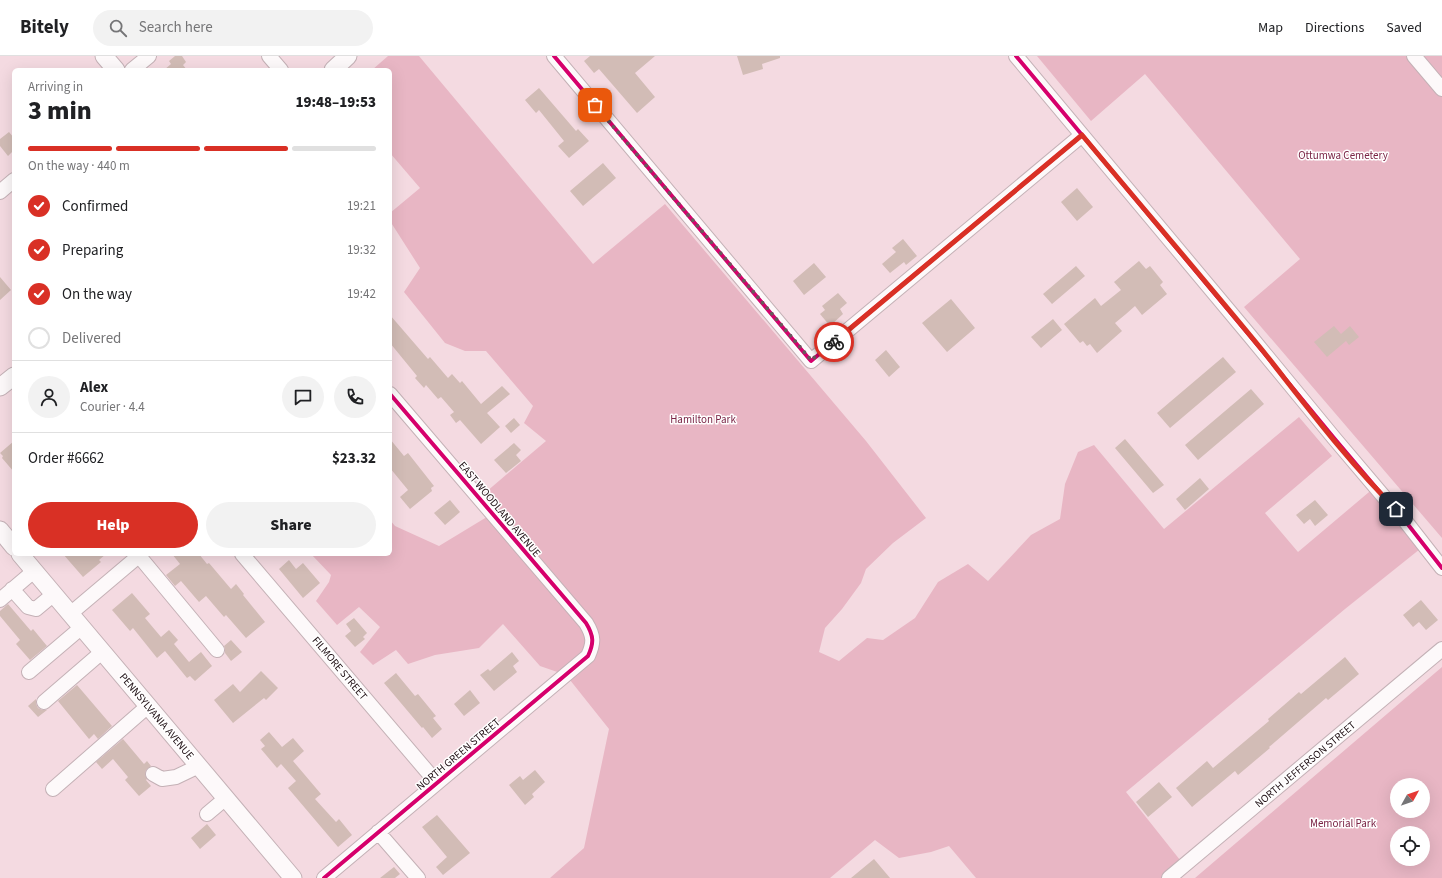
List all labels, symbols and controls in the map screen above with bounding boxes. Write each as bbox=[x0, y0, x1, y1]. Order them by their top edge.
search box bbox=[93, 10, 373, 46]
text: Bitely bbox=[20, 14, 69, 41]
icon: search bbox=[107, 17, 129, 39]
text: Search here bbox=[139, 17, 213, 38]
text: Map bbox=[1258, 18, 1283, 38]
text: Directions bbox=[1305, 18, 1364, 38]
text: Saved bbox=[1386, 18, 1422, 38]
text: Arriving in bbox=[28, 78, 83, 96]
pin bbox=[578, 88, 612, 122]
text: 3 min bbox=[28, 92, 92, 129]
text: 19:48–19:53 bbox=[295, 92, 376, 113]
icon: bag bbox=[584, 94, 606, 116]
park label: Ottumwa Cemetery bbox=[1298, 148, 1388, 163]
text: On the way · 440 m bbox=[28, 157, 130, 175]
icon: check bbox=[28, 195, 50, 217]
text: Confirmed bbox=[62, 196, 128, 217]
text: 19:21 bbox=[347, 197, 376, 215]
icon: check bbox=[28, 239, 50, 261]
text: Preparing bbox=[62, 240, 123, 261]
text: 19:32 bbox=[347, 241, 376, 259]
icon: check bbox=[28, 283, 50, 305]
text: On the way bbox=[62, 284, 132, 305]
text: 19:42 bbox=[347, 285, 376, 303]
courier bbox=[814, 322, 854, 362]
text: Delivered bbox=[62, 328, 121, 349]
icon: bike bbox=[823, 331, 845, 353]
button: person bbox=[28, 376, 70, 418]
button: chat bbox=[282, 376, 324, 418]
button: phone bbox=[334, 376, 376, 418]
text: Alex bbox=[80, 377, 108, 398]
text: Courier · 4.4 bbox=[80, 398, 145, 416]
park label: Hamilton Park bbox=[670, 412, 736, 427]
text: Order #6662 bbox=[28, 448, 104, 469]
text: $23.32 bbox=[332, 448, 376, 469]
street label: EAST WOODLAND AVENUE bbox=[455, 458, 544, 560]
pin bbox=[1379, 492, 1413, 526]
icon: home bbox=[1385, 498, 1407, 520]
button: Help bbox=[28, 502, 198, 548]
button: Share bbox=[206, 502, 376, 548]
street label: FILMORE STREET bbox=[309, 633, 371, 703]
street label: PENNSYLVANIA AVENUE bbox=[116, 670, 197, 763]
street label: NORTH GREEN STREET bbox=[413, 715, 503, 794]
street label: NORTH JEFFERSON STREET bbox=[1252, 718, 1359, 811]
north arrow bbox=[1390, 778, 1430, 818]
map controls bbox=[1390, 778, 1430, 866]
park label: Memorial Park bbox=[1310, 816, 1377, 831]
button: locate bbox=[1390, 826, 1430, 866]

